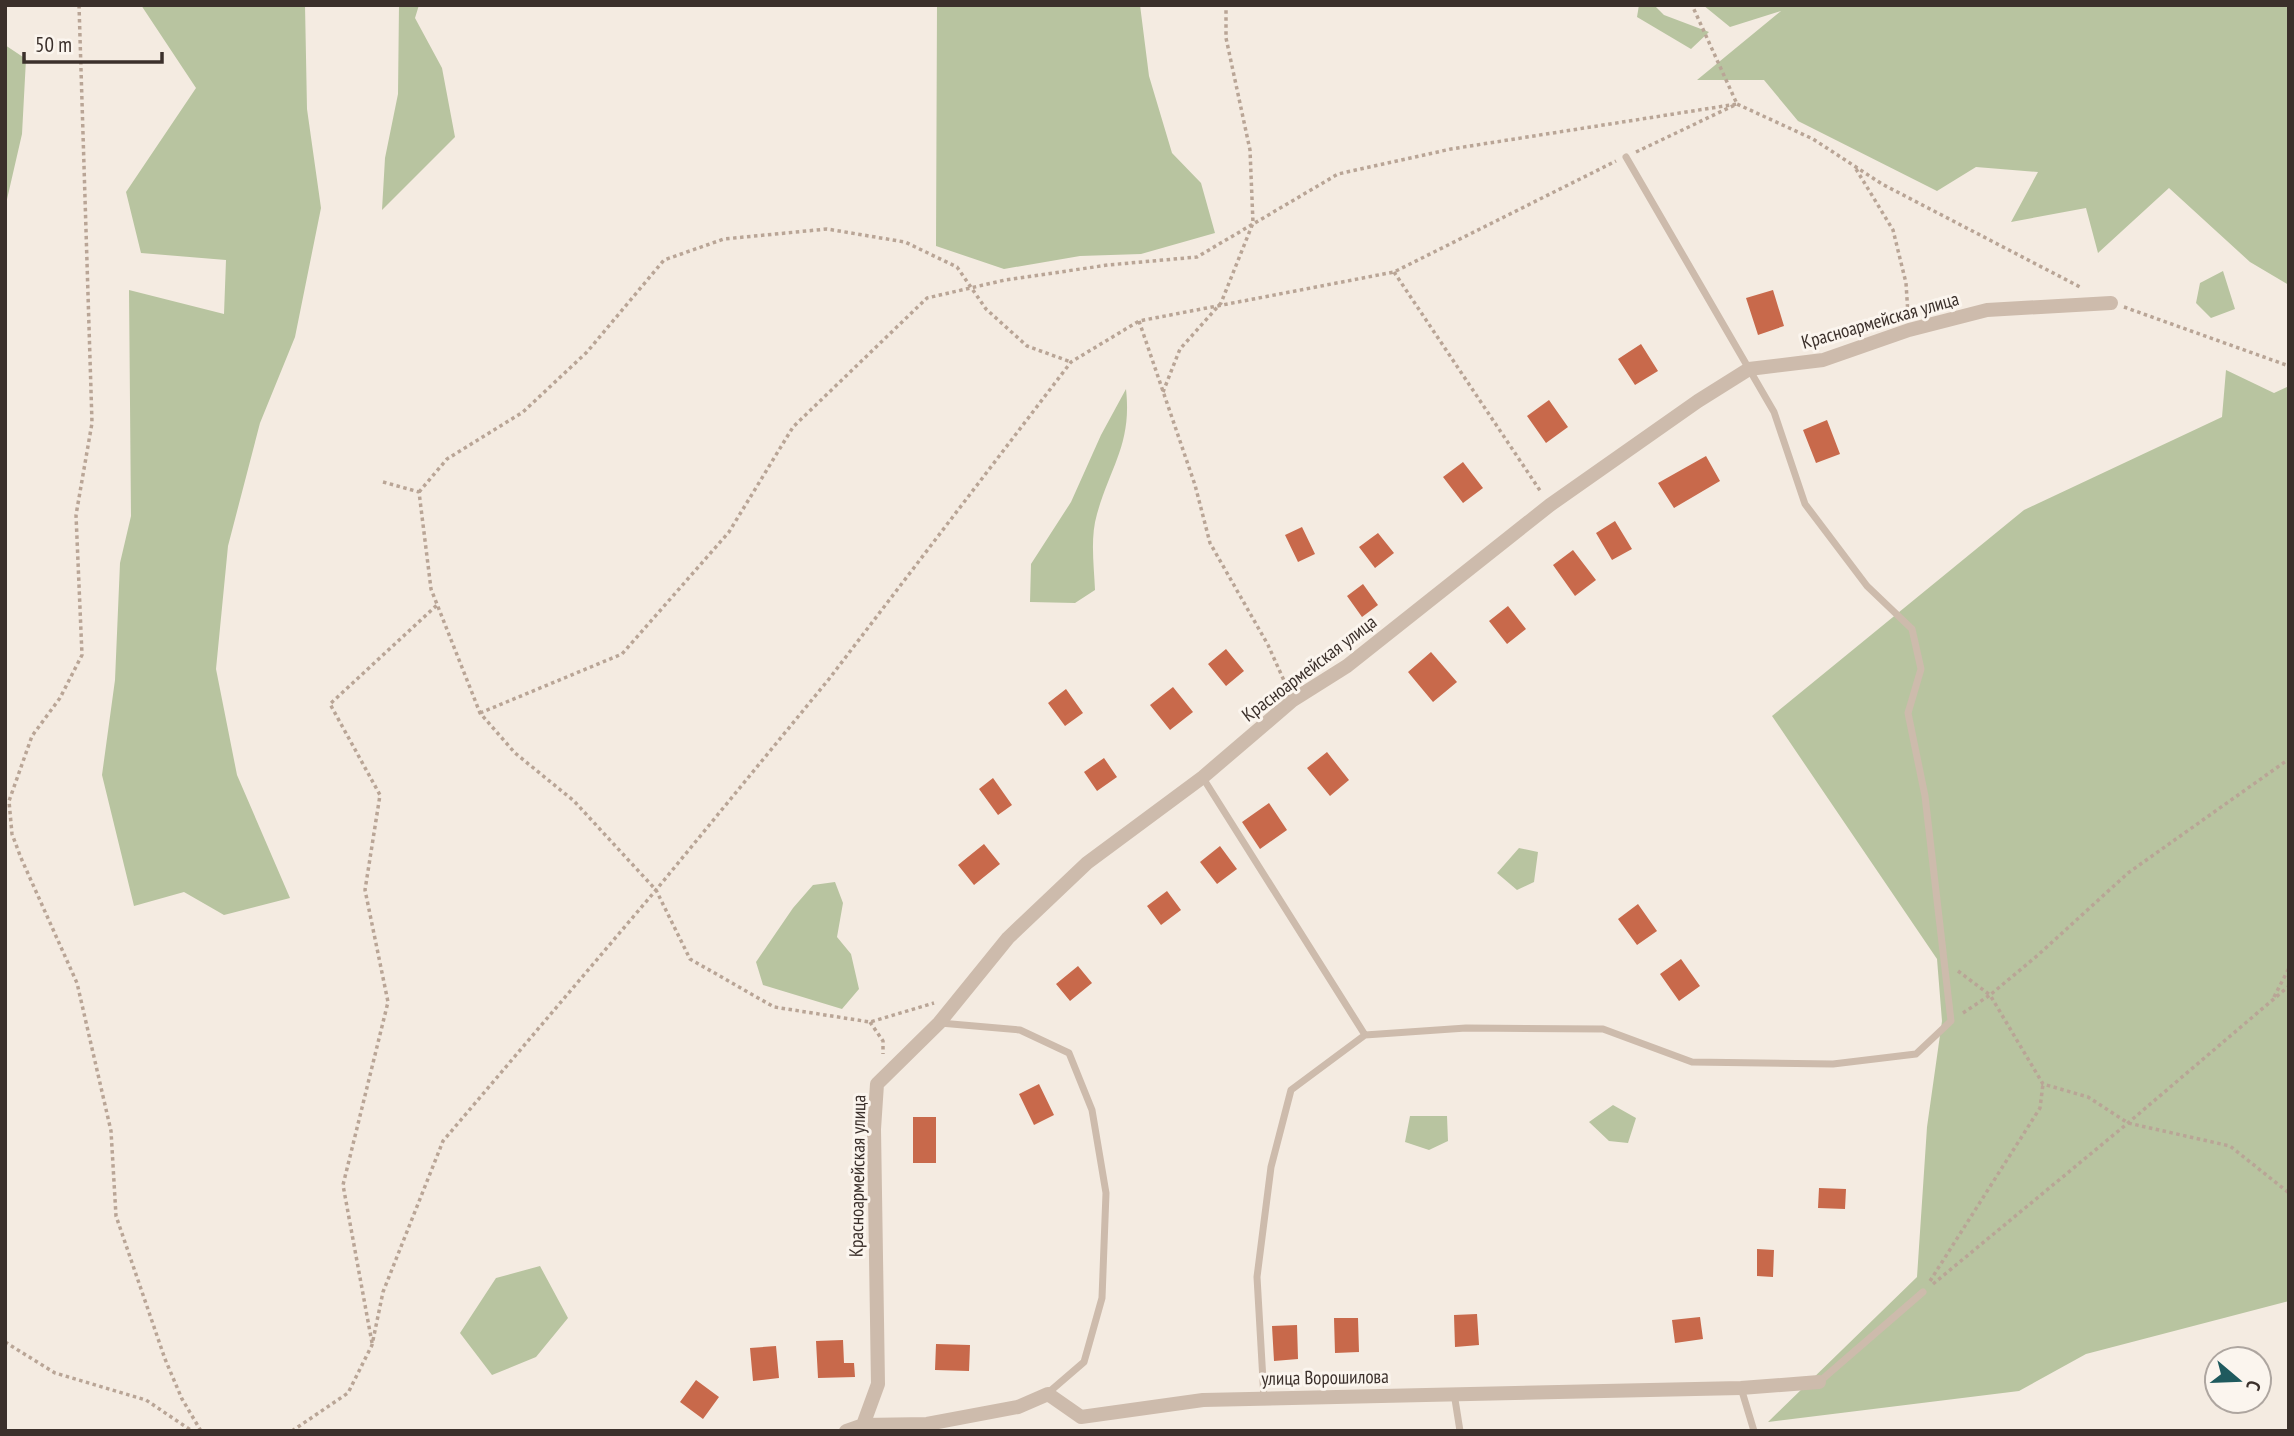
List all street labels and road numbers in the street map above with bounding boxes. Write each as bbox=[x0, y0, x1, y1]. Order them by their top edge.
street label: Красноармейская улица bbox=[1799, 286, 1961, 354]
street label: Красноармейская улица bbox=[1237, 610, 1381, 726]
street label: Красноармейская улица bbox=[844, 1095, 870, 1257]
street label: улица Ворошилова bbox=[1261, 1364, 1389, 1390]

